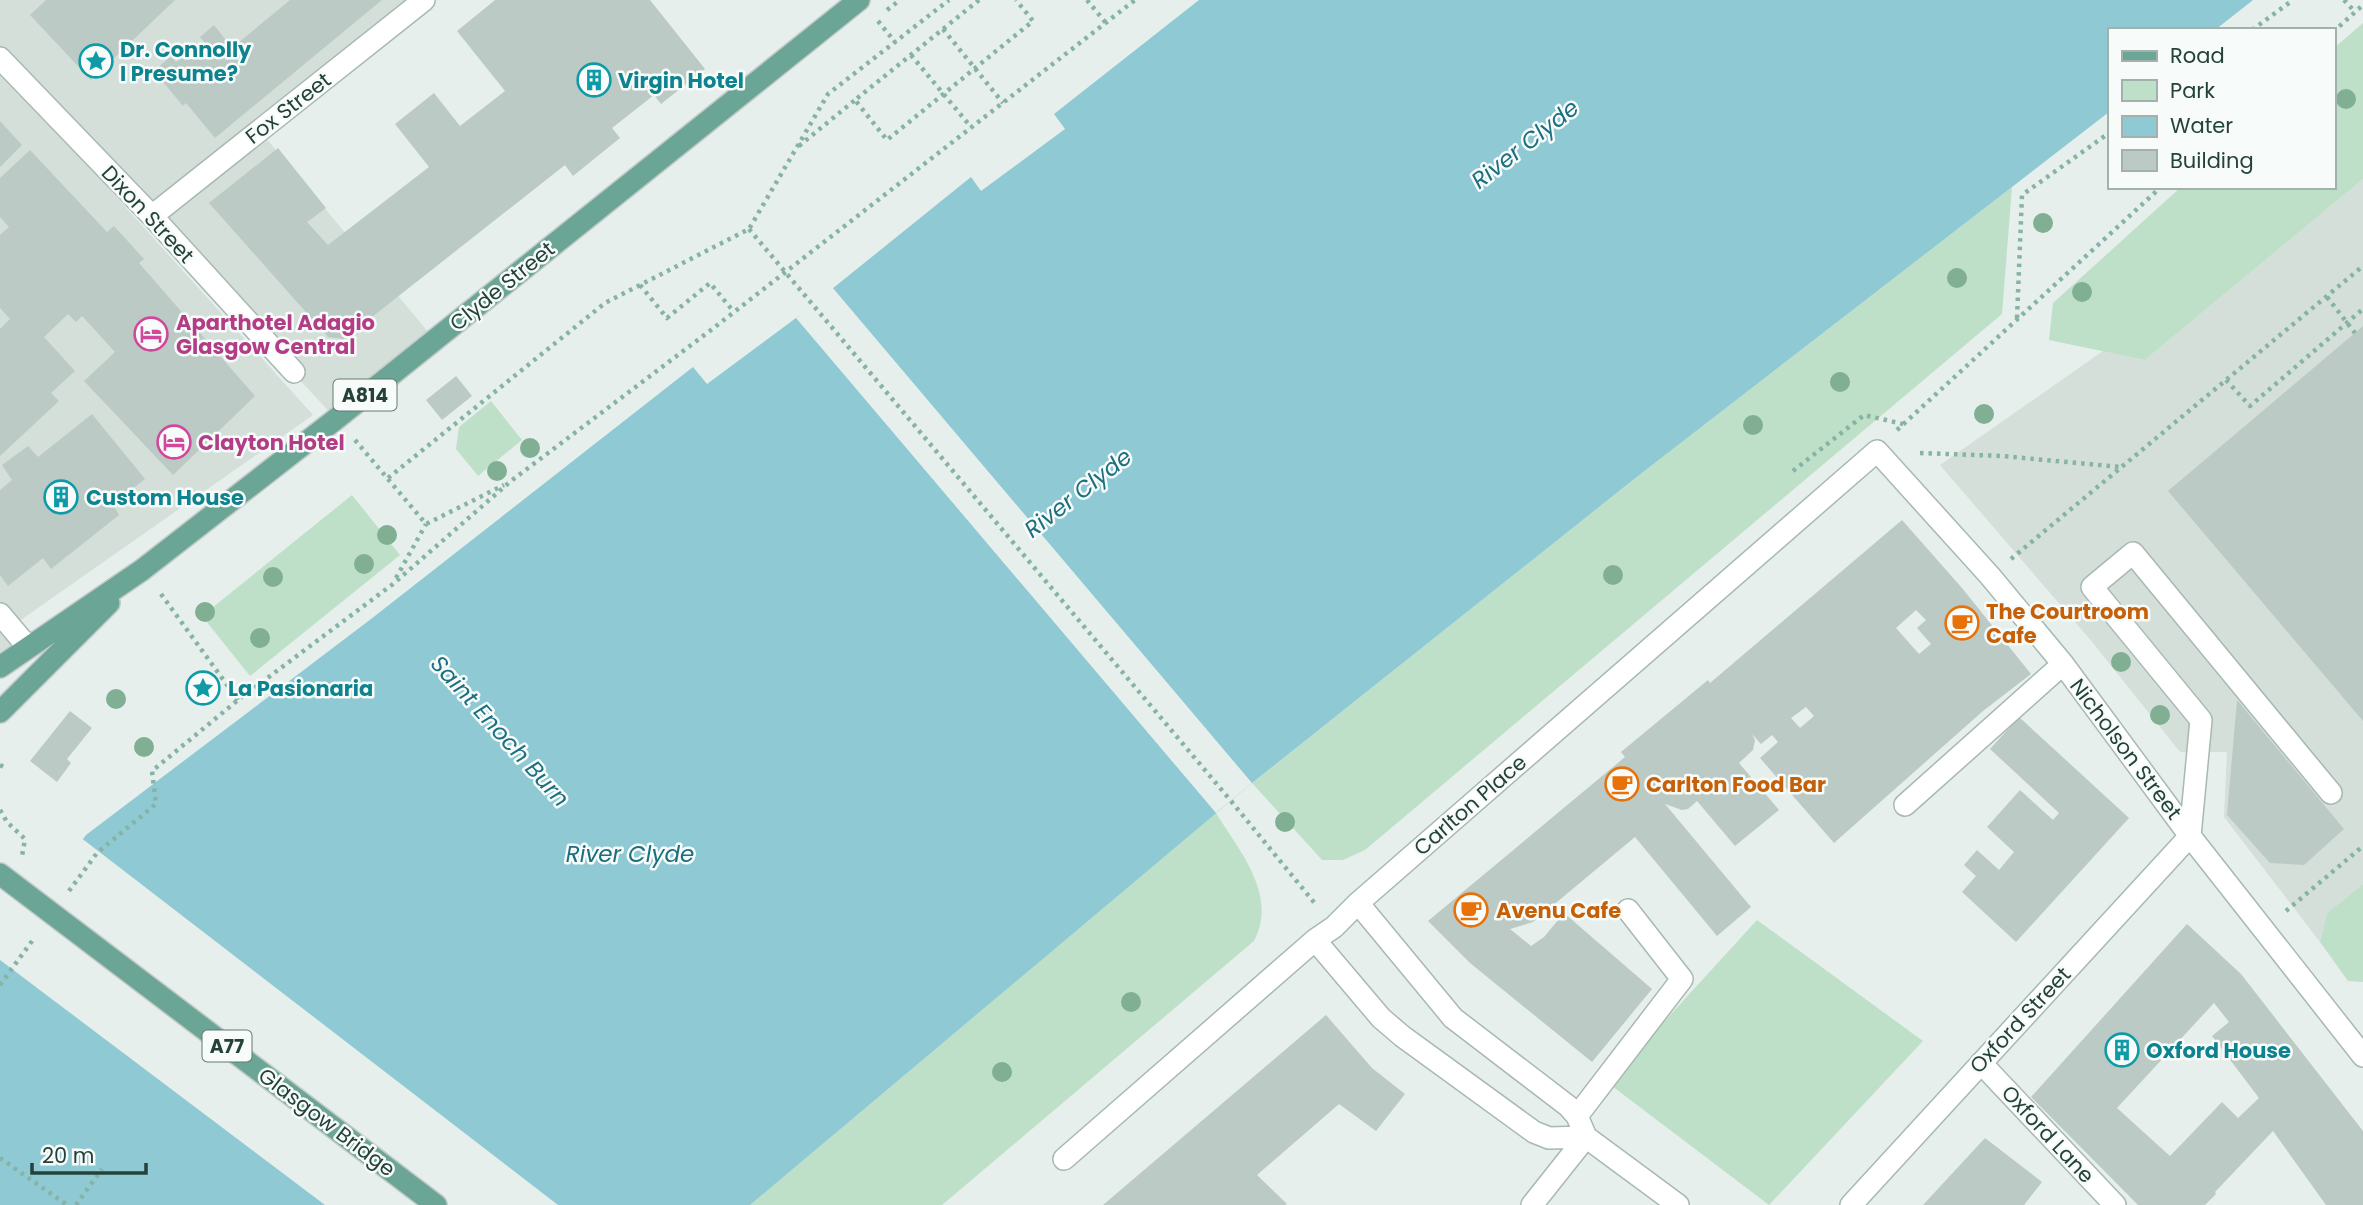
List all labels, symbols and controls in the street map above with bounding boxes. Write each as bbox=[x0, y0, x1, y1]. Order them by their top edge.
legend bbox=[2108, 28, 2335, 189]
place label: Dr. Connolly I Presume? bbox=[120, 35, 252, 88]
text: Road bbox=[2170, 41, 2225, 70]
place icon: Dr. Connolly I Presume? bbox=[77, 42, 115, 80]
building icon: Virgin Hotel bbox=[575, 61, 613, 99]
street label: Fox Street bbox=[239, 65, 337, 151]
place label: Virgin Hotel bbox=[618, 66, 744, 95]
text: Park bbox=[2170, 76, 2215, 105]
water label: River Clyde bbox=[1465, 92, 1585, 196]
text: Water bbox=[2170, 111, 2233, 140]
text: Building bbox=[2170, 146, 2254, 175]
street label: Dixon Street bbox=[95, 159, 201, 269]
street label: Clyde Street bbox=[443, 235, 561, 337]
place label: Aparthotel Adagio Glasgow Central bbox=[176, 308, 375, 361]
hotel icon: Aparthotel Adagio Glasgow Central bbox=[132, 315, 170, 353]
road number: A814 bbox=[334, 380, 396, 410]
hotel icon: Clayton Hotel bbox=[155, 423, 193, 461]
place label: Clayton Hotel bbox=[198, 428, 345, 457]
water label: River Clyde bbox=[1018, 441, 1138, 545]
building icon: Custom House bbox=[42, 478, 80, 516]
place label: Custom House bbox=[86, 483, 244, 512]
place label: The Courtroom Cafe bbox=[1986, 597, 2149, 650]
cafe icon: The Courtroom Cafe bbox=[1943, 604, 1981, 642]
water label: Saint Enoch Burn bbox=[423, 648, 577, 814]
place icon: La Pasionaria bbox=[184, 669, 222, 707]
street label: Nicholson Street bbox=[2063, 673, 2189, 825]
place label: La Pasionaria bbox=[228, 674, 373, 703]
street label: Carlton Place bbox=[1407, 748, 1533, 862]
cafe icon: Carlton Food Bar bbox=[1603, 765, 1641, 803]
place label: Carlton Food Bar bbox=[1646, 770, 1826, 799]
water label: River Clyde bbox=[566, 838, 694, 870]
cafe icon: Avenu Cafe bbox=[1452, 891, 1490, 929]
place label: Avenu Cafe bbox=[1496, 896, 1621, 925]
street label: Oxford Street bbox=[1963, 960, 2077, 1080]
road number: A77 bbox=[202, 1030, 252, 1062]
building icon: Oxford House bbox=[2103, 1031, 2141, 1069]
place label: Oxford House bbox=[2146, 1036, 2291, 1065]
street label: Glasgow Bridge bbox=[253, 1061, 401, 1183]
street label: Oxford Lane bbox=[1995, 1079, 2101, 1189]
scale bar bbox=[32, 1132, 145, 1176]
text: 20 m bbox=[42, 1141, 95, 1170]

